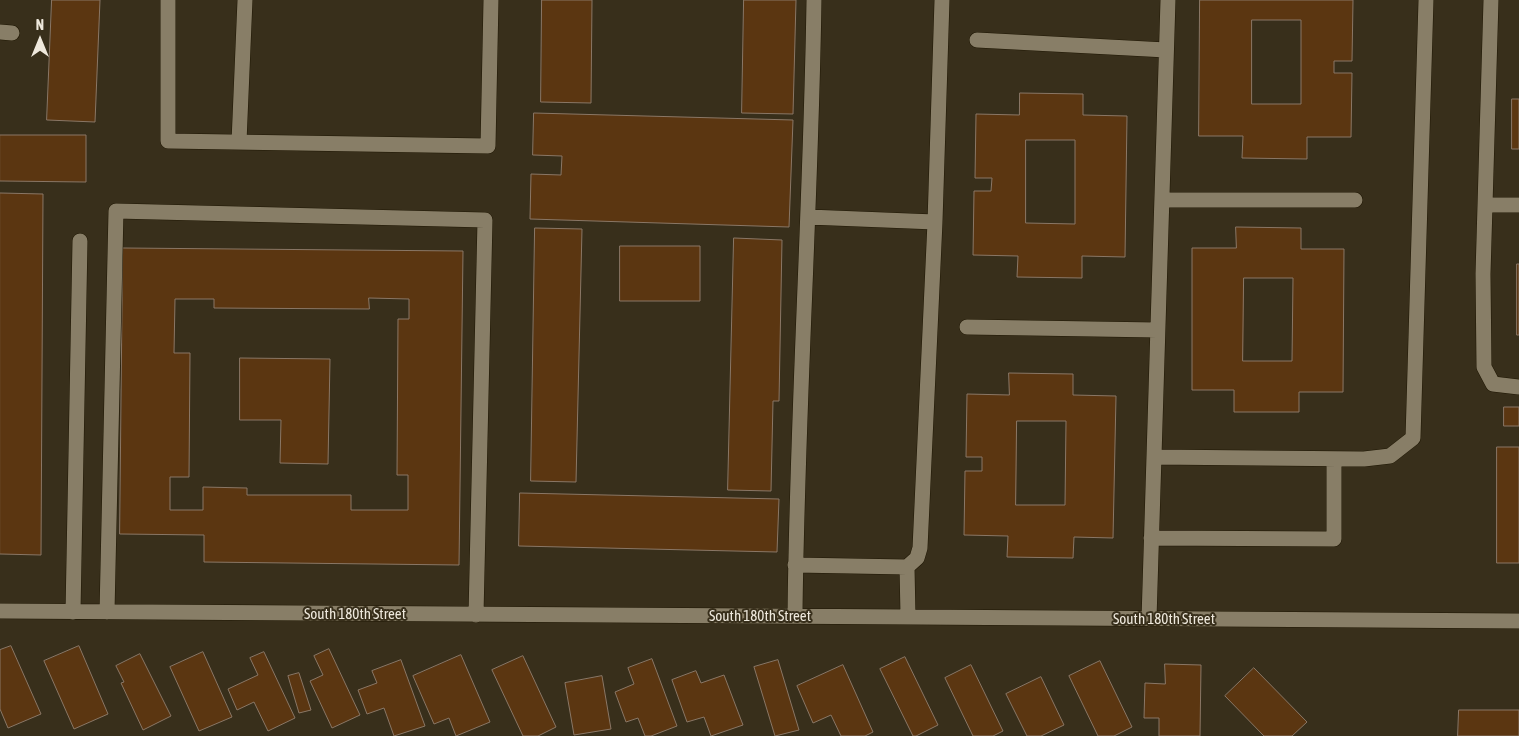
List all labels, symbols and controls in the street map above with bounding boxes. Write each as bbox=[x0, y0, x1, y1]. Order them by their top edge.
north arrow bbox=[15, 15, 65, 65]
text: N bbox=[36, 17, 44, 33]
street label: South 180th Street bbox=[304, 605, 406, 623]
street label: South 180th Street bbox=[709, 607, 811, 625]
street label: South 180th Street bbox=[1113, 610, 1215, 628]

